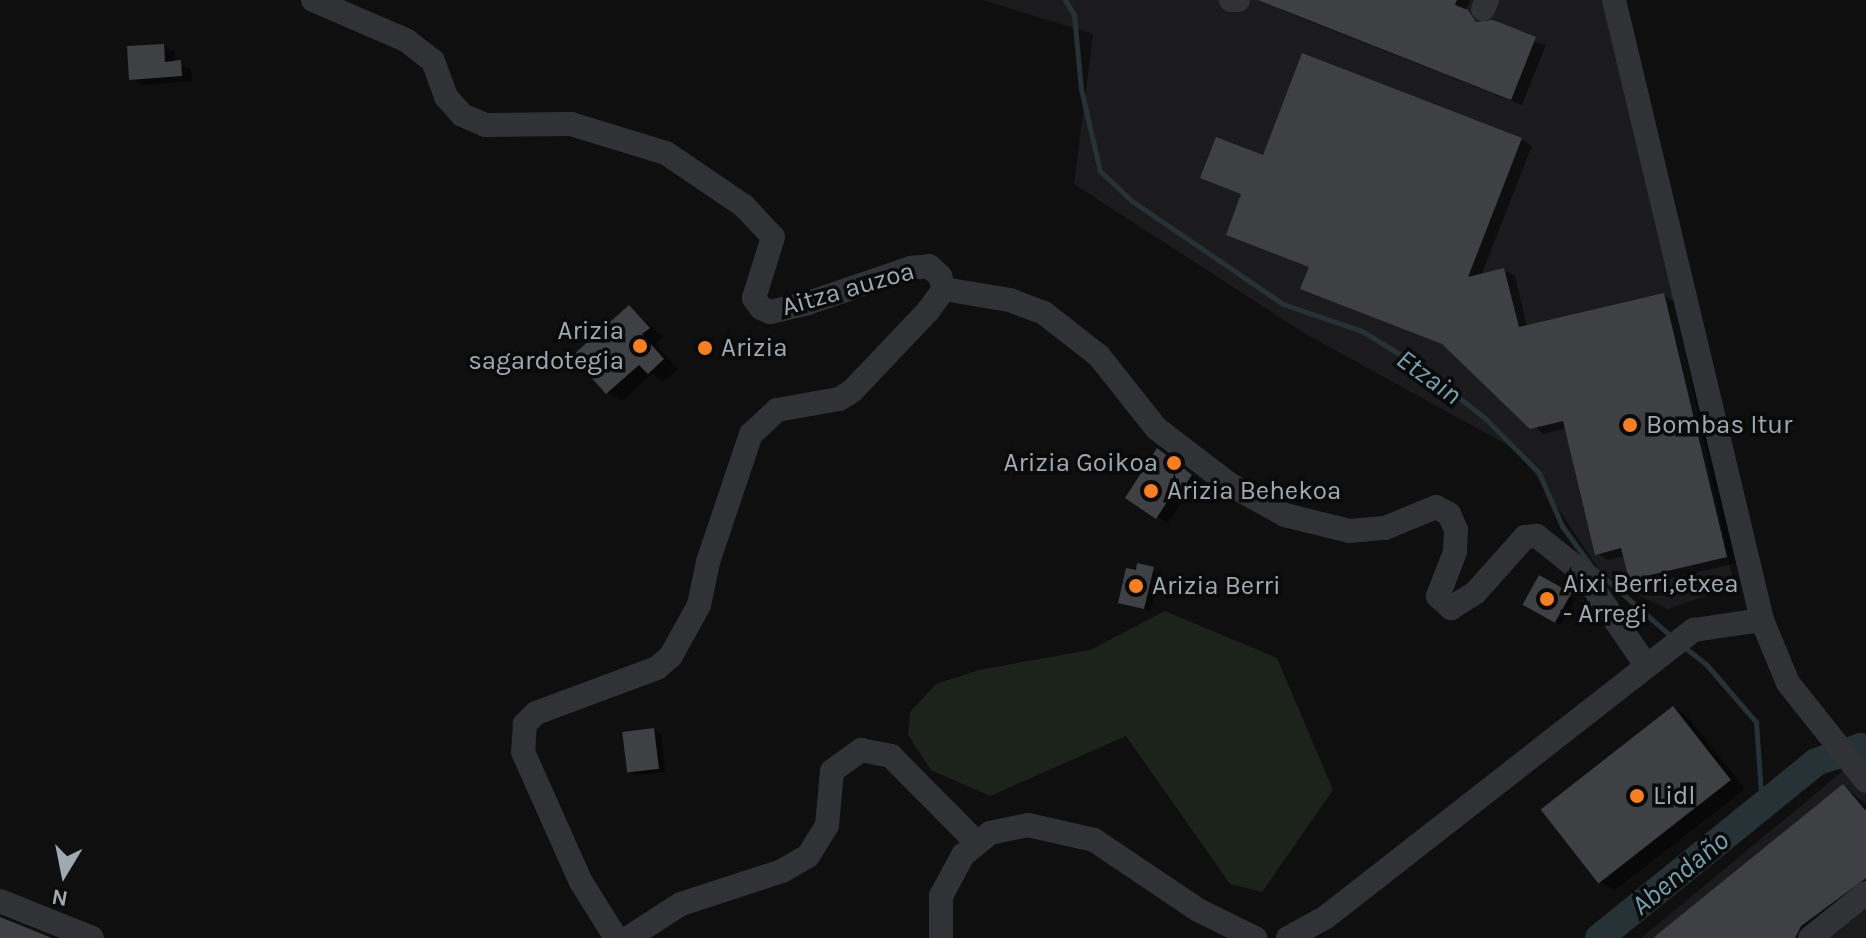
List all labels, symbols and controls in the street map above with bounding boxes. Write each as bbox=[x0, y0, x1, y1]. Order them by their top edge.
street label: Aitza auzoa bbox=[778, 255, 918, 323]
place label: Arizia sagardotegia bbox=[468, 315, 624, 376]
place label: Arizia bbox=[721, 332, 787, 364]
marker: Arizia sagardotegia bbox=[631, 337, 649, 355]
marker: Arizia bbox=[696, 339, 714, 357]
water label: Etzain bbox=[1390, 342, 1468, 412]
place label: Bombas Itur bbox=[1646, 409, 1792, 441]
marker: Bombas Itur bbox=[1621, 416, 1639, 434]
place label: Arizia Goikoa bbox=[1003, 447, 1158, 479]
marker: Arizia Goikoa bbox=[1165, 454, 1183, 472]
place label: Arizia Behekoa bbox=[1167, 475, 1341, 507]
marker: Arizia Behekoa bbox=[1142, 482, 1160, 500]
place label: Aixi Berri,etxea - Arregi bbox=[1563, 568, 1738, 630]
place label: Arizia Berri bbox=[1152, 570, 1281, 602]
marker: Arizia Berri bbox=[1127, 577, 1145, 595]
marker: Aixi Berri,etxea - Arregi bbox=[1538, 590, 1556, 608]
place label: Lidl bbox=[1653, 780, 1696, 812]
marker: Lidl bbox=[1628, 787, 1646, 805]
water label: Abendaño bbox=[1625, 824, 1735, 922]
north arrow bbox=[24, 834, 104, 914]
text: N bbox=[50, 883, 70, 912]

